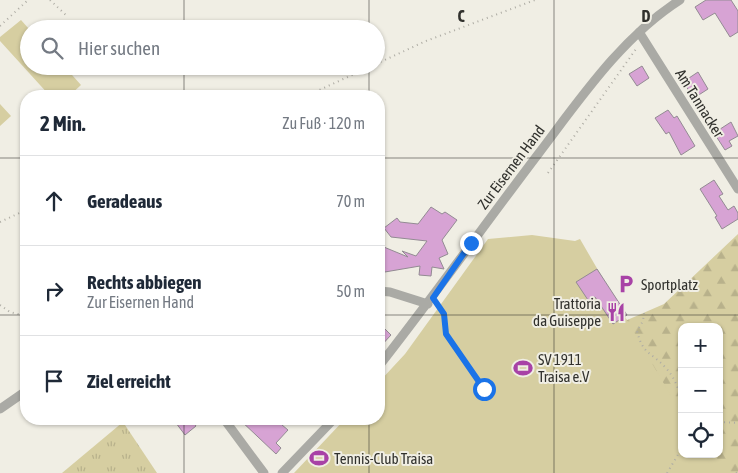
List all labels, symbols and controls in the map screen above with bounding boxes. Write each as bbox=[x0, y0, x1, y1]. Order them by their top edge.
text: C bbox=[457, 7, 465, 25]
text: D bbox=[642, 7, 651, 25]
search box bbox=[20, 20, 385, 75]
icon: search bbox=[38, 34, 66, 62]
text: Hier suchen bbox=[78, 37, 160, 59]
street label: Am Tannacker bbox=[672, 66, 728, 141]
text: 2 Min. bbox=[40, 111, 86, 135]
text: Zu Fuß · 120 m bbox=[282, 114, 365, 132]
street label: Zur Eisernen Hand bbox=[474, 122, 548, 212]
icon: ahead bbox=[40, 187, 68, 215]
text: Geradeaus bbox=[87, 190, 162, 212]
text: 70 m bbox=[336, 192, 365, 210]
route end bbox=[460, 232, 483, 255]
text: Rechts abbiegen bbox=[87, 271, 202, 293]
parking icon: Sportplatz bbox=[615, 273, 637, 295]
place label: Sportplatz bbox=[641, 276, 698, 293]
icon: right bbox=[40, 277, 68, 305]
text: 50 m bbox=[336, 282, 365, 300]
text: Zur Eisernen Hand bbox=[87, 293, 194, 311]
place label: Trattoria da Guiseppe bbox=[533, 295, 601, 329]
restaurant icon: Trattoria da Guiseppe bbox=[605, 301, 627, 323]
map controls bbox=[678, 323, 723, 458]
button: + bbox=[678, 323, 723, 368]
place label: SV 1911 Traisa e.V bbox=[538, 351, 590, 385]
sports icon: SV 1911 Traisa e.V bbox=[512, 357, 534, 379]
icon: arrive bbox=[40, 367, 68, 395]
button: − bbox=[678, 368, 723, 413]
text: Ziel erreicht bbox=[87, 370, 171, 392]
route start bbox=[473, 378, 496, 401]
button: locate bbox=[678, 413, 723, 458]
sports icon: Tennis-Club Traisa bbox=[308, 447, 330, 469]
place label: Tennis-Club Traisa bbox=[334, 450, 433, 467]

